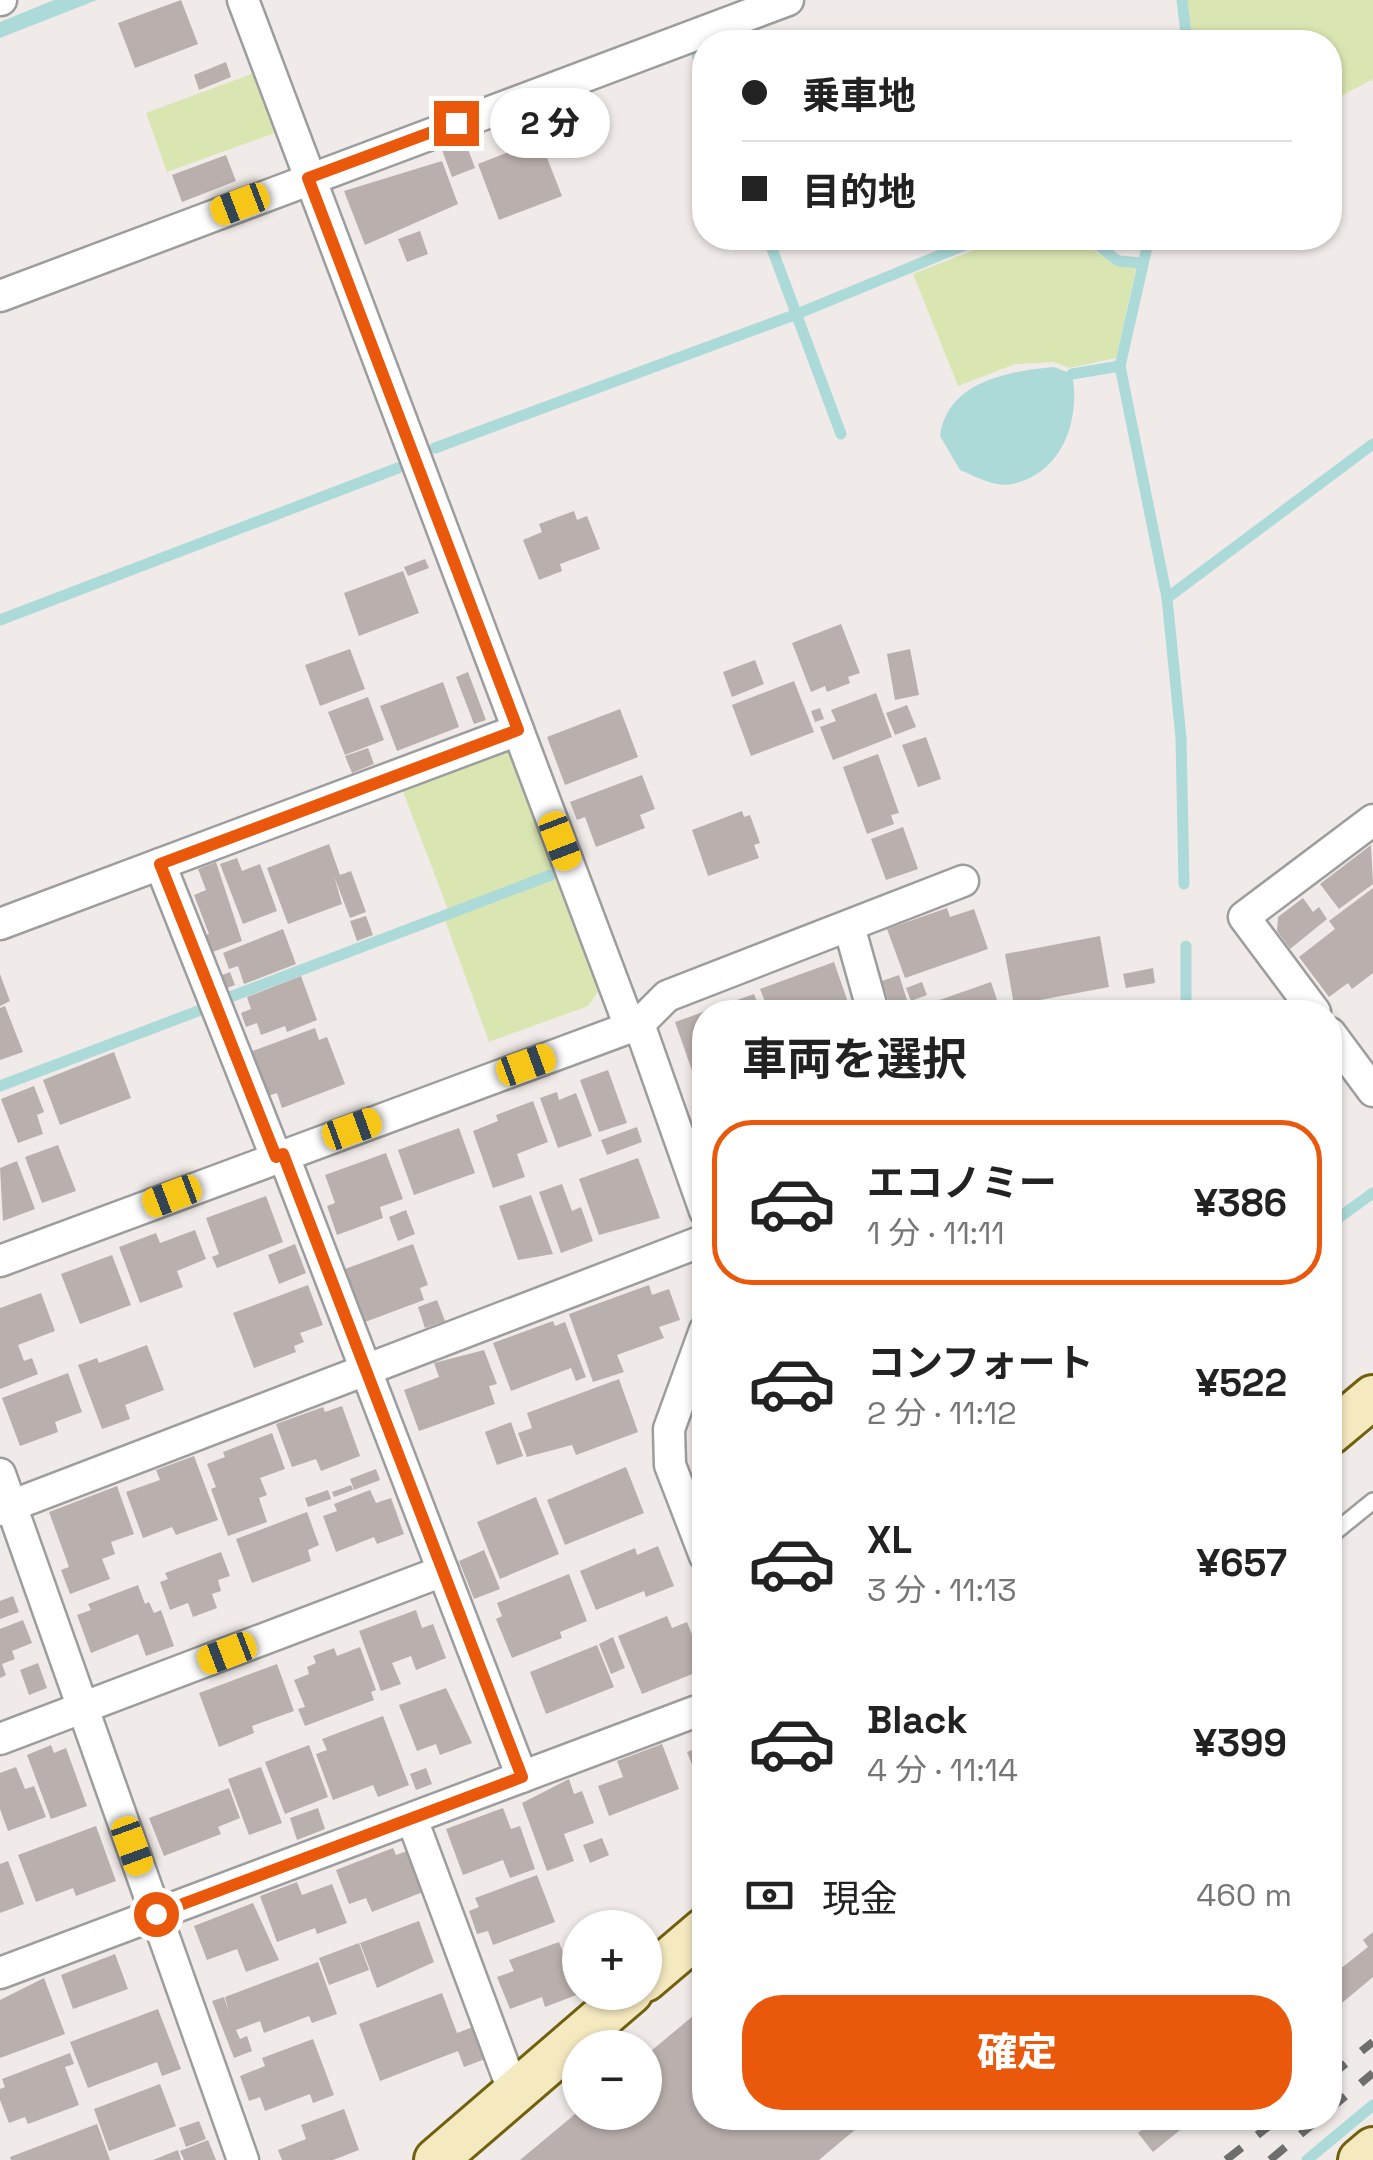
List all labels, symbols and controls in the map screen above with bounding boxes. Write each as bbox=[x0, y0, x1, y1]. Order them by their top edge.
text: 乗車地 bbox=[802, 72, 916, 120]
callout: 2 分 bbox=[491, 88, 611, 158]
route end bbox=[434, 101, 479, 146]
text: 2 分 bbox=[520, 103, 580, 143]
text: 目的地 bbox=[802, 168, 916, 216]
car bbox=[207, 179, 273, 229]
car bbox=[535, 808, 585, 874]
text: 車両を選択 bbox=[742, 1031, 967, 1088]
car bbox=[493, 1041, 559, 1089]
car bbox=[319, 1105, 385, 1153]
icon: car bbox=[747, 1158, 837, 1248]
text: エコノミー bbox=[867, 1159, 1057, 1207]
car bbox=[139, 1171, 205, 1221]
text: ¥386 bbox=[1194, 1179, 1287, 1227]
text: 1 分 · 11:11 bbox=[867, 1213, 1005, 1253]
icon: car bbox=[747, 1338, 837, 1428]
text: コンフォート bbox=[867, 1339, 1094, 1387]
text: ¥522 bbox=[1196, 1359, 1287, 1407]
text: 2 分 · 11:12 bbox=[867, 1393, 1016, 1433]
text: XL bbox=[867, 1516, 912, 1564]
icon: car bbox=[747, 1518, 837, 1608]
text: ¥657 bbox=[1197, 1539, 1287, 1587]
text: 3 分 · 11:13 bbox=[867, 1570, 1017, 1610]
car bbox=[194, 1628, 260, 1678]
text: Black bbox=[867, 1696, 968, 1744]
icon: car bbox=[747, 1698, 837, 1788]
text: ¥399 bbox=[1193, 1719, 1287, 1767]
text: 4 分 · 11:14 bbox=[867, 1750, 1018, 1790]
car bbox=[108, 1813, 156, 1879]
icon: cash bbox=[742, 1868, 797, 1923]
text: 現金 bbox=[822, 1875, 898, 1923]
text: 460 m bbox=[1196, 1875, 1292, 1915]
route start bbox=[134, 1892, 179, 1937]
map controls bbox=[562, 1910, 662, 2130]
button: + bbox=[562, 1910, 662, 2010]
button: 確定 bbox=[742, 1995, 1292, 2110]
button: − bbox=[562, 2030, 662, 2130]

